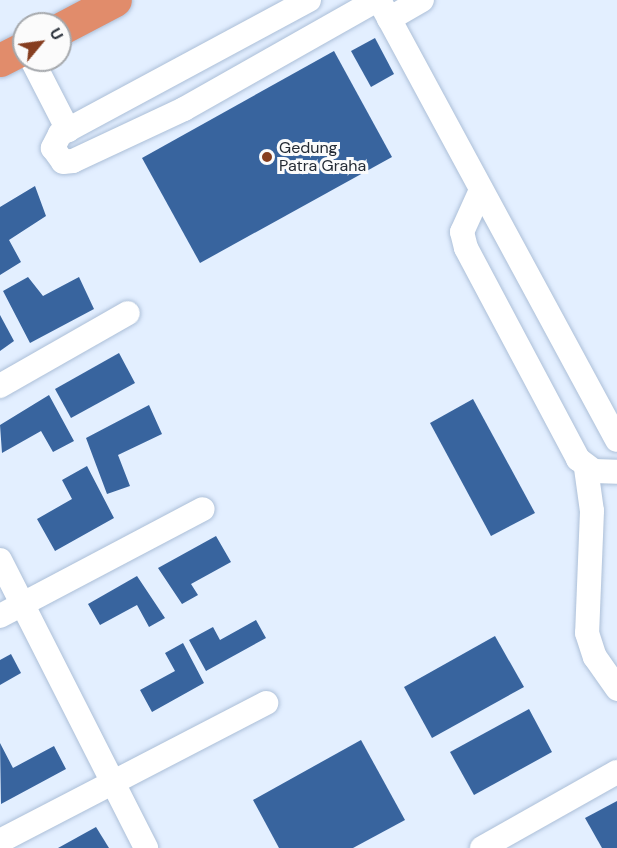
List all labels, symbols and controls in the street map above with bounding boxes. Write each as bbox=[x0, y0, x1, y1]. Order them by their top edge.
north arrow bbox=[12, 12, 72, 72]
text: U bbox=[45, 24, 68, 44]
place label: Gedung Patra Graha bbox=[279, 138, 366, 176]
marker: Gedung Patra Graha bbox=[260, 150, 274, 164]

